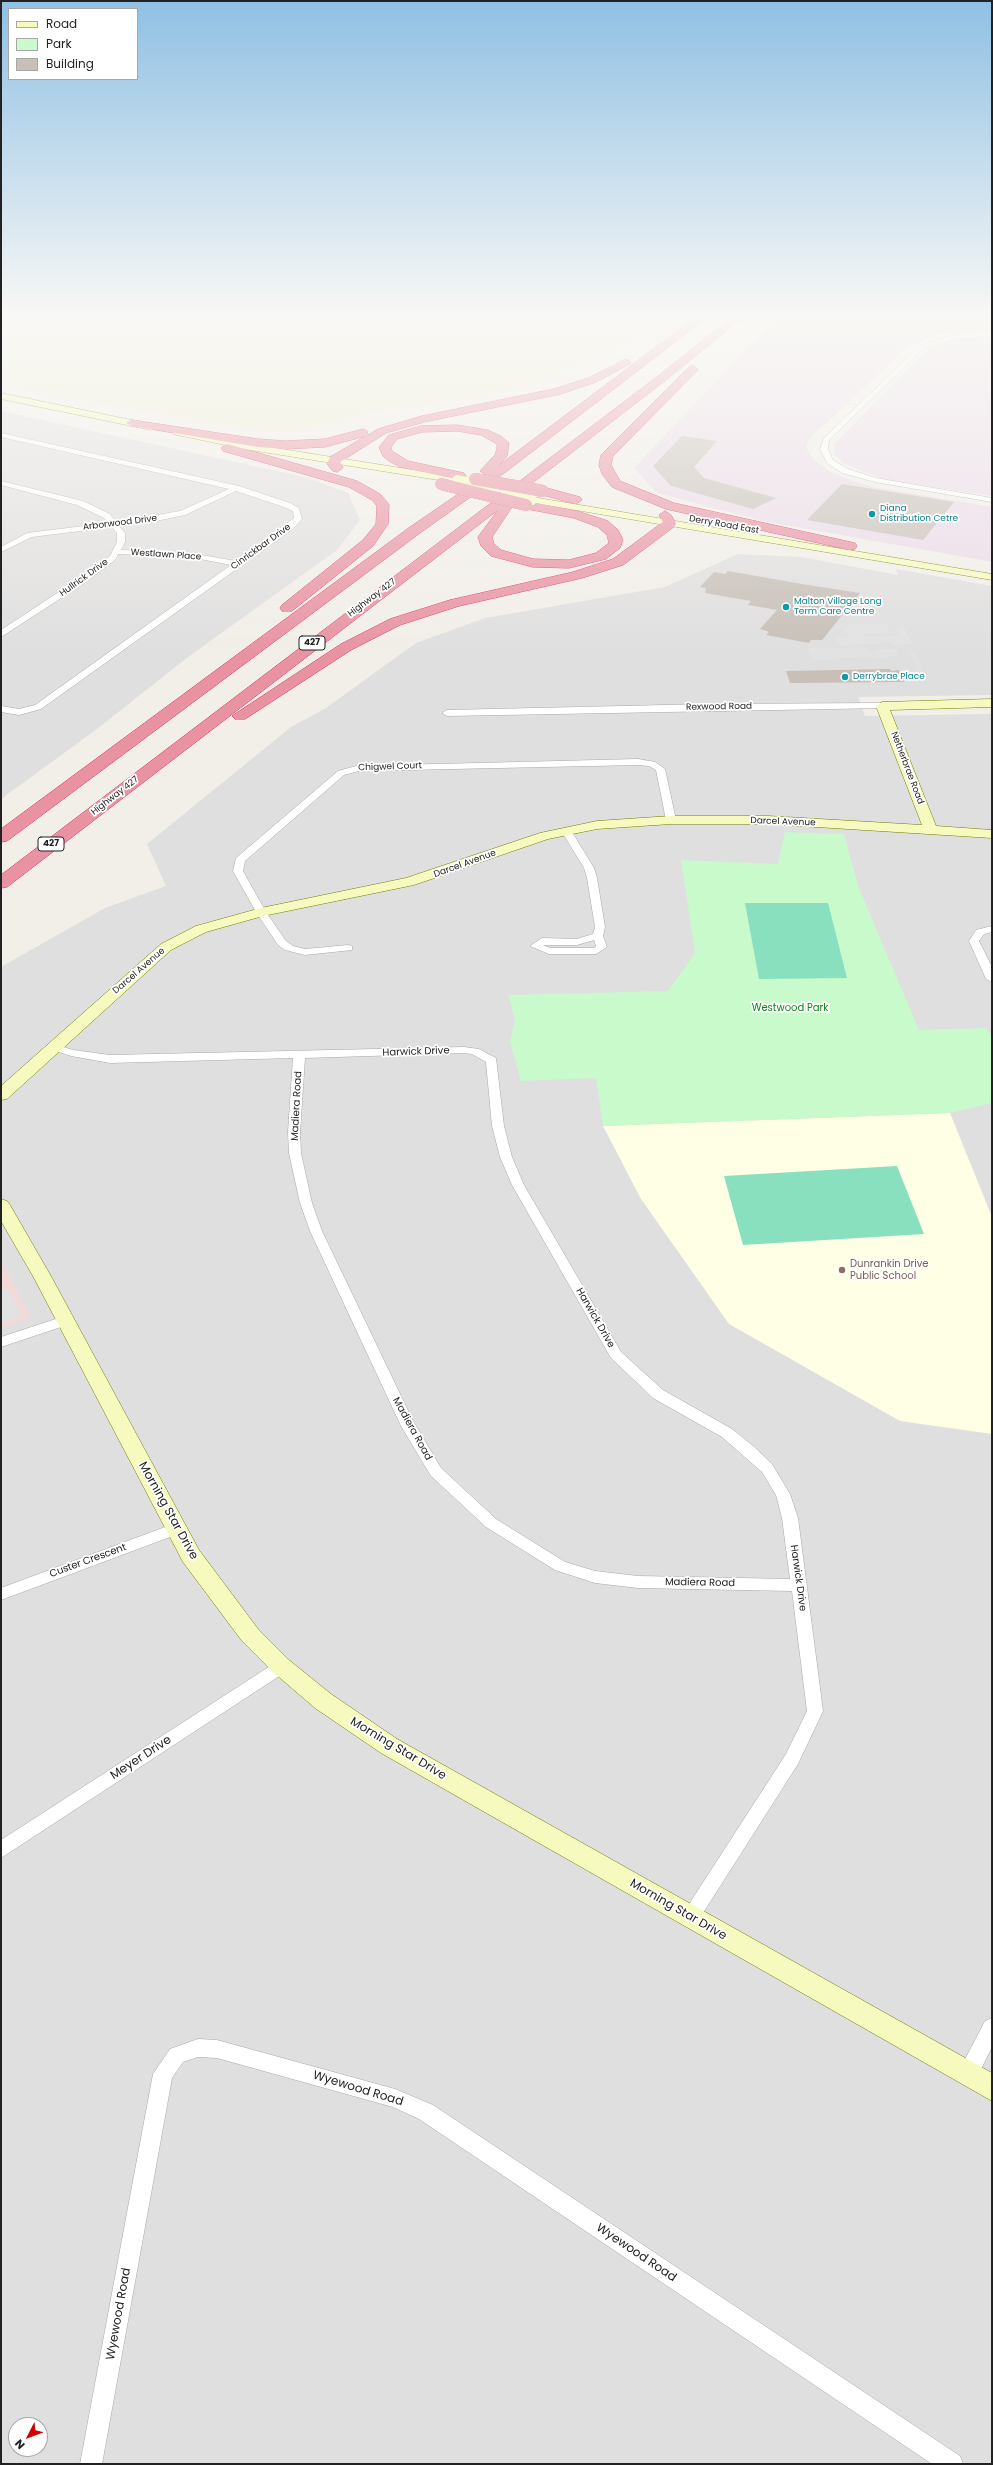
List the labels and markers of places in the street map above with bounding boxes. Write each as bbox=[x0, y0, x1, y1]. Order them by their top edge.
place label: Diana Distribution Cetre bbox=[880, 504, 958, 525]
marker: Diana Distribution Cetre bbox=[867, 509, 877, 519]
place label: Malton Village Long Term Care Centre bbox=[794, 597, 882, 618]
marker: Malton Village Long Term Care Centre bbox=[781, 602, 791, 612]
marker: Derrybrae Place bbox=[840, 672, 850, 682]
place label: Derrybrae Place bbox=[853, 672, 925, 682]
place label: Dunrankin Drive Public School bbox=[850, 1258, 929, 1282]
marker: Dunrankin Drive Public School bbox=[837, 1265, 847, 1275]

